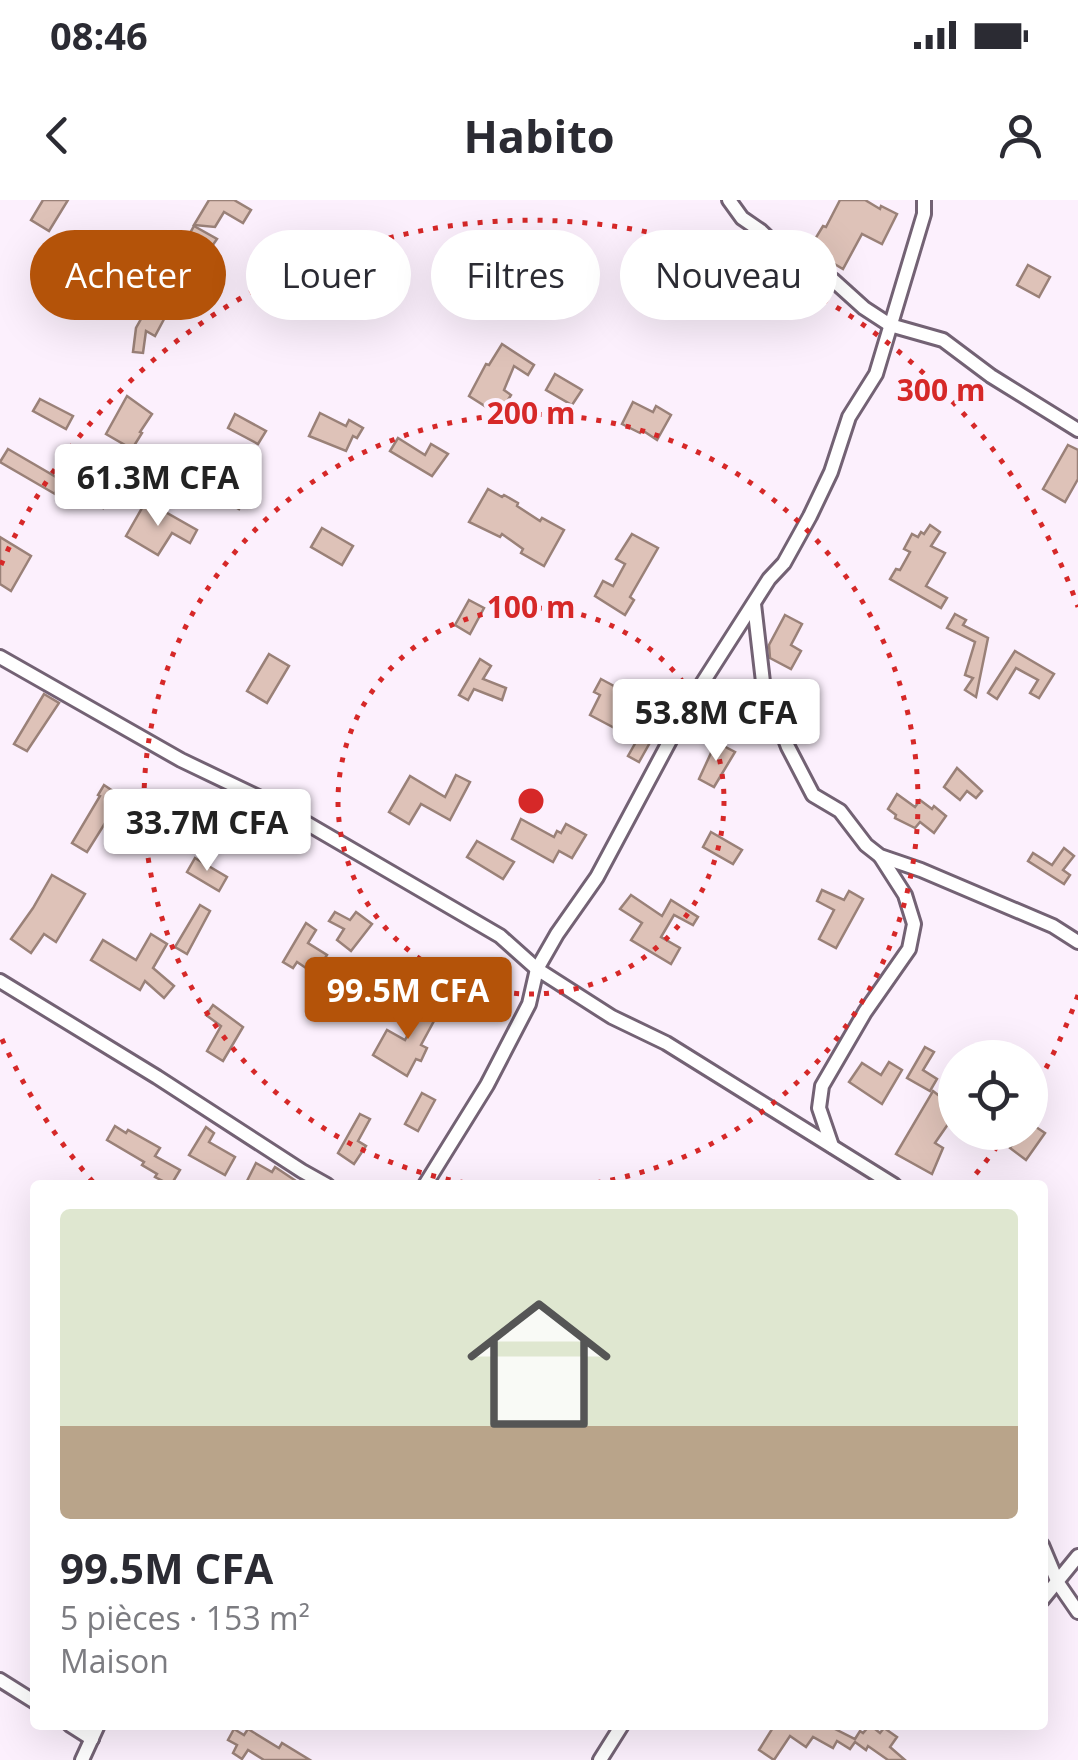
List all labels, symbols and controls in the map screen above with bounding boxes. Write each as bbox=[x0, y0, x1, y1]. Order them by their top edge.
text: 08:46 bbox=[50, 9, 148, 61]
text: Habito bbox=[463, 105, 615, 166]
icon: back bbox=[30, 108, 85, 163]
icon: person bbox=[993, 108, 1048, 163]
chip: Acheter bbox=[30, 230, 226, 320]
chip: Louer bbox=[246, 230, 411, 320]
chip: Filtres bbox=[431, 230, 600, 320]
chip: Nouveau bbox=[620, 230, 837, 320]
text: 300 m bbox=[897, 369, 985, 410]
text: 200 m bbox=[487, 392, 575, 433]
pin: 61.3M CFA bbox=[44, 444, 272, 529]
text: 61.3M CFA bbox=[77, 455, 239, 498]
text: 100 m bbox=[487, 586, 575, 627]
pin: 53.8M CFA bbox=[602, 679, 830, 764]
text: 53.8M CFA bbox=[635, 690, 797, 733]
centre of rings bbox=[513, 783, 549, 819]
pin: 33.7M CFA bbox=[93, 789, 321, 874]
text: 33.7M CFA bbox=[126, 800, 288, 843]
pin: 99.5M CFA bbox=[294, 957, 522, 1042]
text: 99.5M CFA bbox=[327, 968, 489, 1011]
map controls bbox=[938, 1040, 1048, 1150]
button: locate bbox=[938, 1040, 1048, 1150]
icon: home bbox=[449, 1274, 629, 1454]
text: 99.5M CFA bbox=[60, 1539, 273, 1596]
text: 5 pièces · 153 m² bbox=[60, 1596, 310, 1639]
text: Maison bbox=[60, 1639, 169, 1682]

